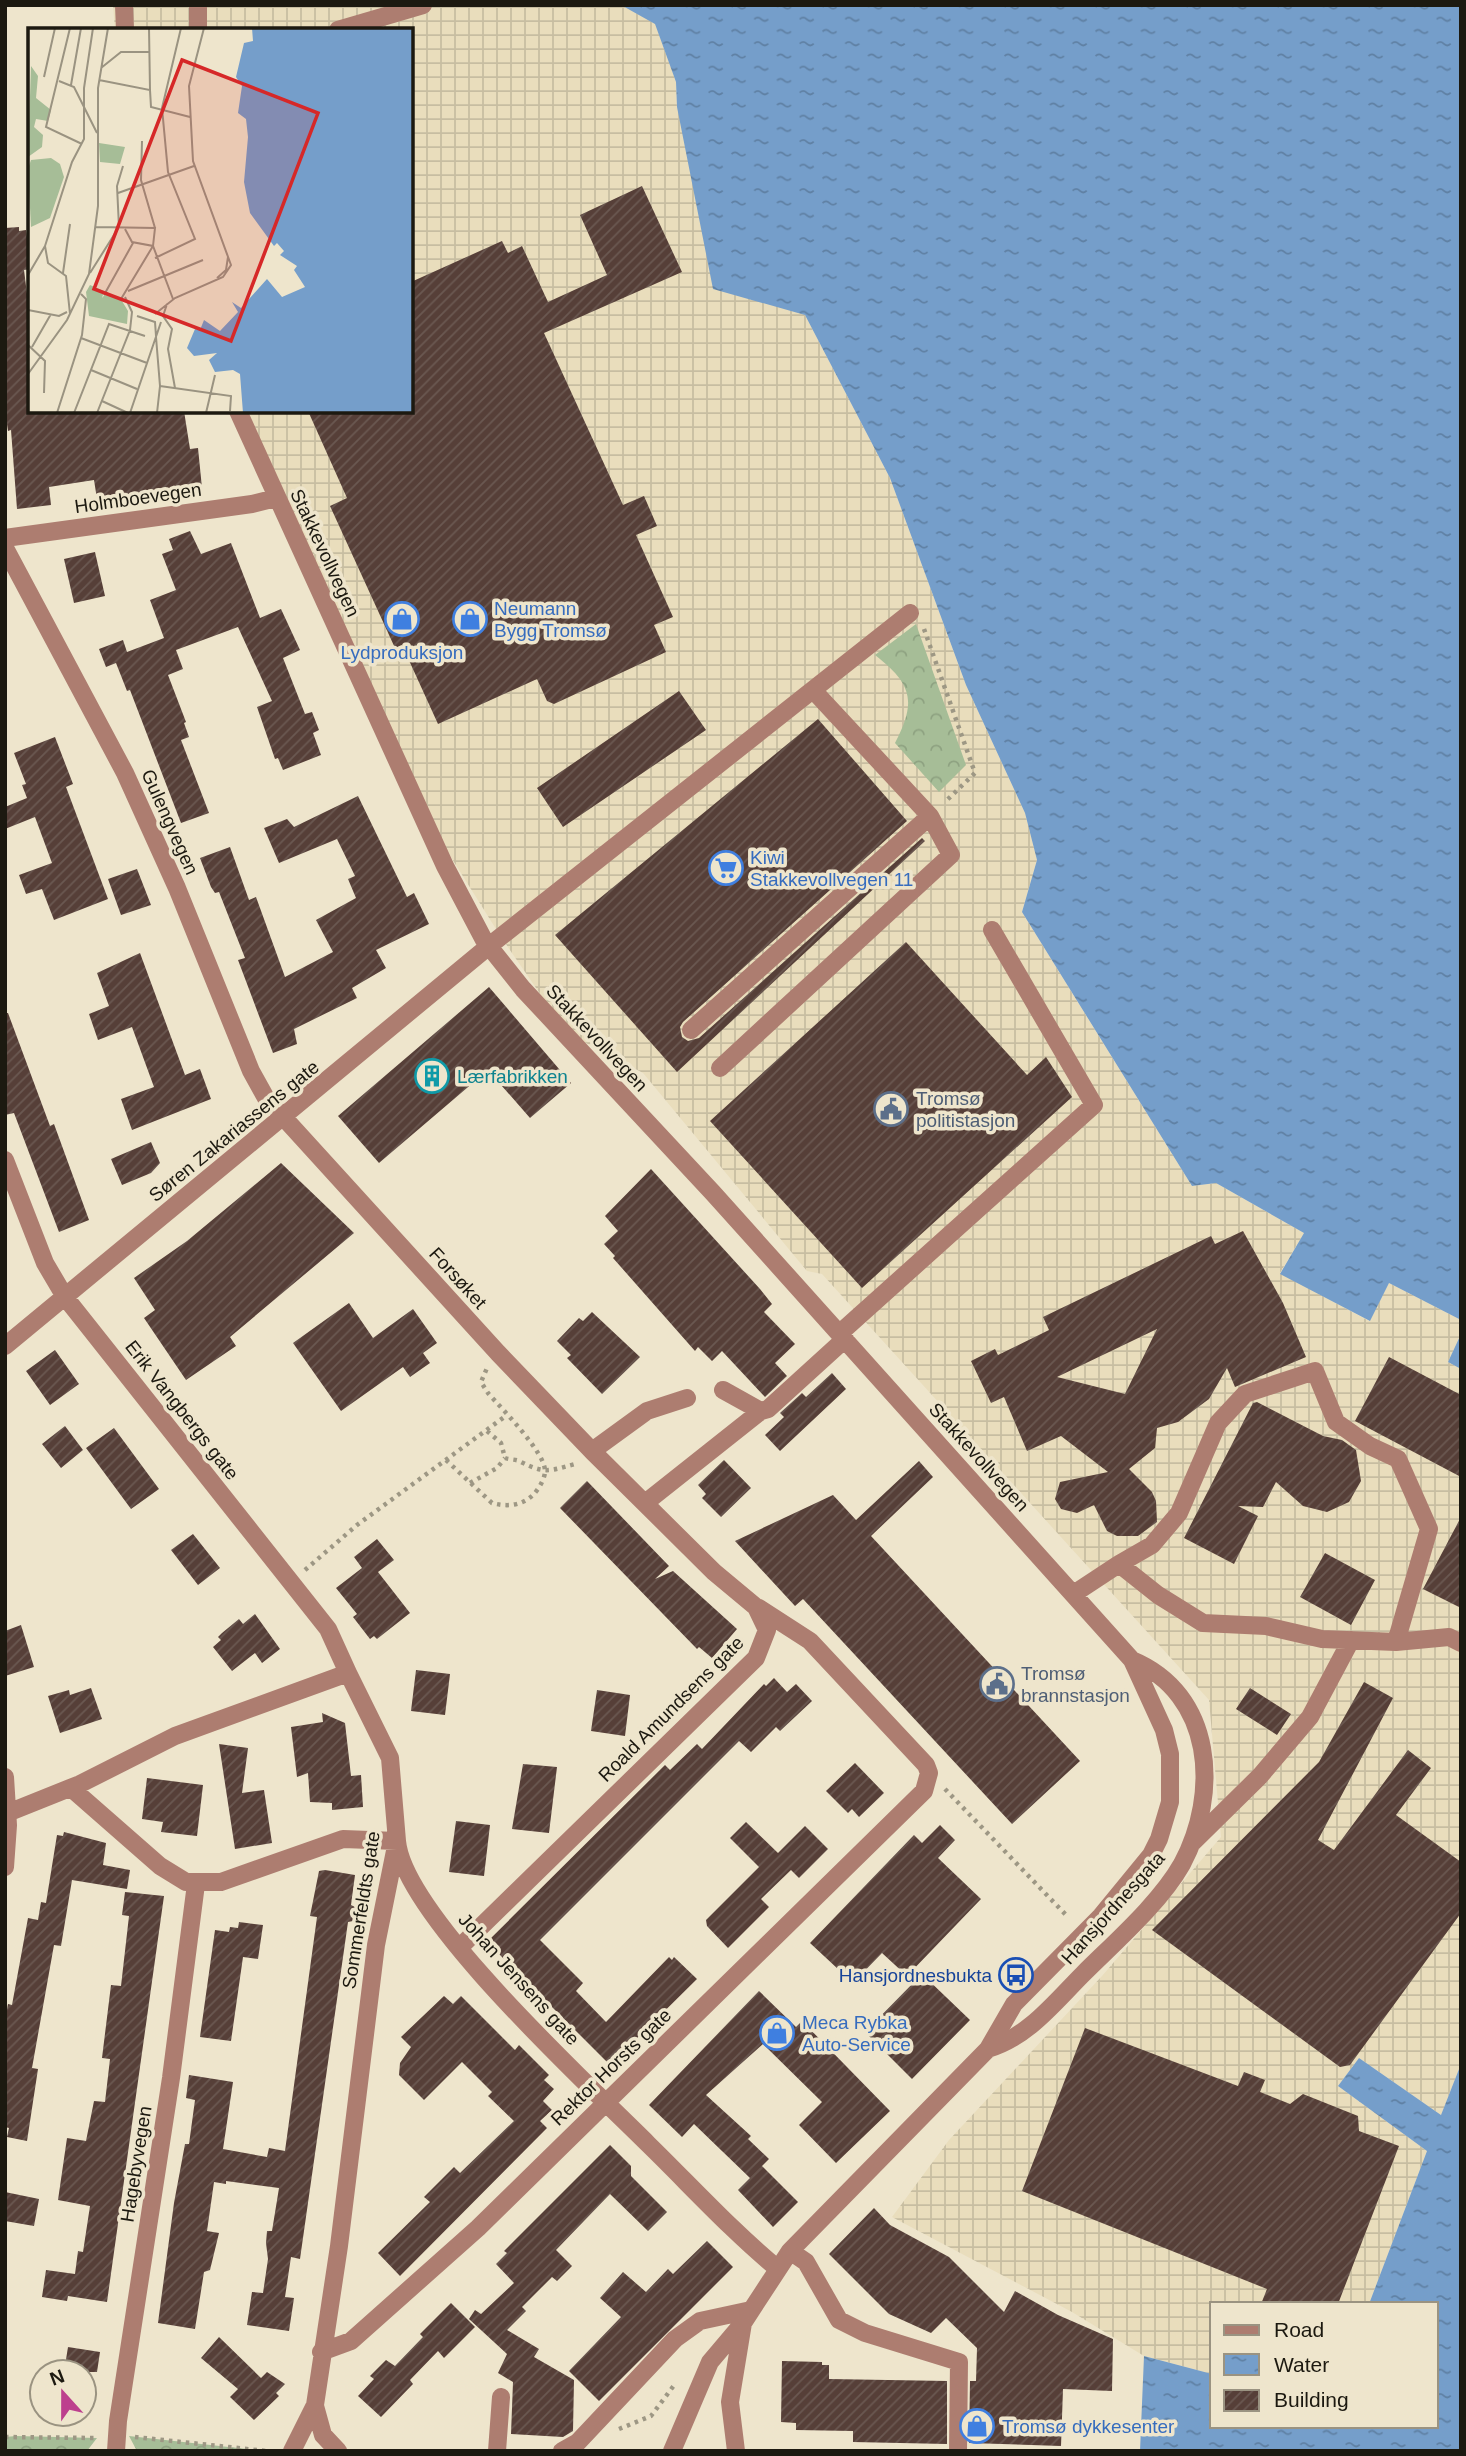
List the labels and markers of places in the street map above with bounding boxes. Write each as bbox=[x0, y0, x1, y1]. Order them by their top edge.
place label: Neumann Bygg Tromsø bbox=[494, 598, 607, 641]
shop icon: Lydproduksjon bbox=[383, 600, 421, 638]
shop icon: Neumann Bygg Tromsø bbox=[451, 600, 489, 638]
place label: Lydproduksjon bbox=[341, 642, 463, 663]
place label: Kiwi Stakkevollvegen 11 bbox=[750, 847, 913, 890]
supermarket icon: Kiwi Stakkevollvegen 11 bbox=[707, 849, 745, 887]
building icon: Lærfabrikken bbox=[413, 1057, 451, 1095]
place label: Lærfabrikken bbox=[457, 1066, 568, 1087]
place label: Tromsø politistasjon bbox=[916, 1088, 1015, 1131]
public building icon: Tromsø politistasjon bbox=[872, 1090, 910, 1128]
place label: Tromsø brannstasjon bbox=[1021, 1663, 1130, 1706]
public building icon: Tromsø brannstasjon bbox=[978, 1665, 1016, 1703]
bus stop icon: Hansjordnesbukta bbox=[997, 1956, 1035, 1994]
place label: Hansjordnesbukta bbox=[839, 1965, 992, 1986]
place label: Meca Rybka Auto-Service bbox=[802, 2012, 911, 2055]
shop icon: Meca Rybka Auto-Service bbox=[758, 2014, 796, 2052]
shop icon: Tromsø dykkesenter bbox=[958, 2407, 996, 2445]
place label: Tromsø dykkesenter bbox=[1002, 2416, 1175, 2437]

